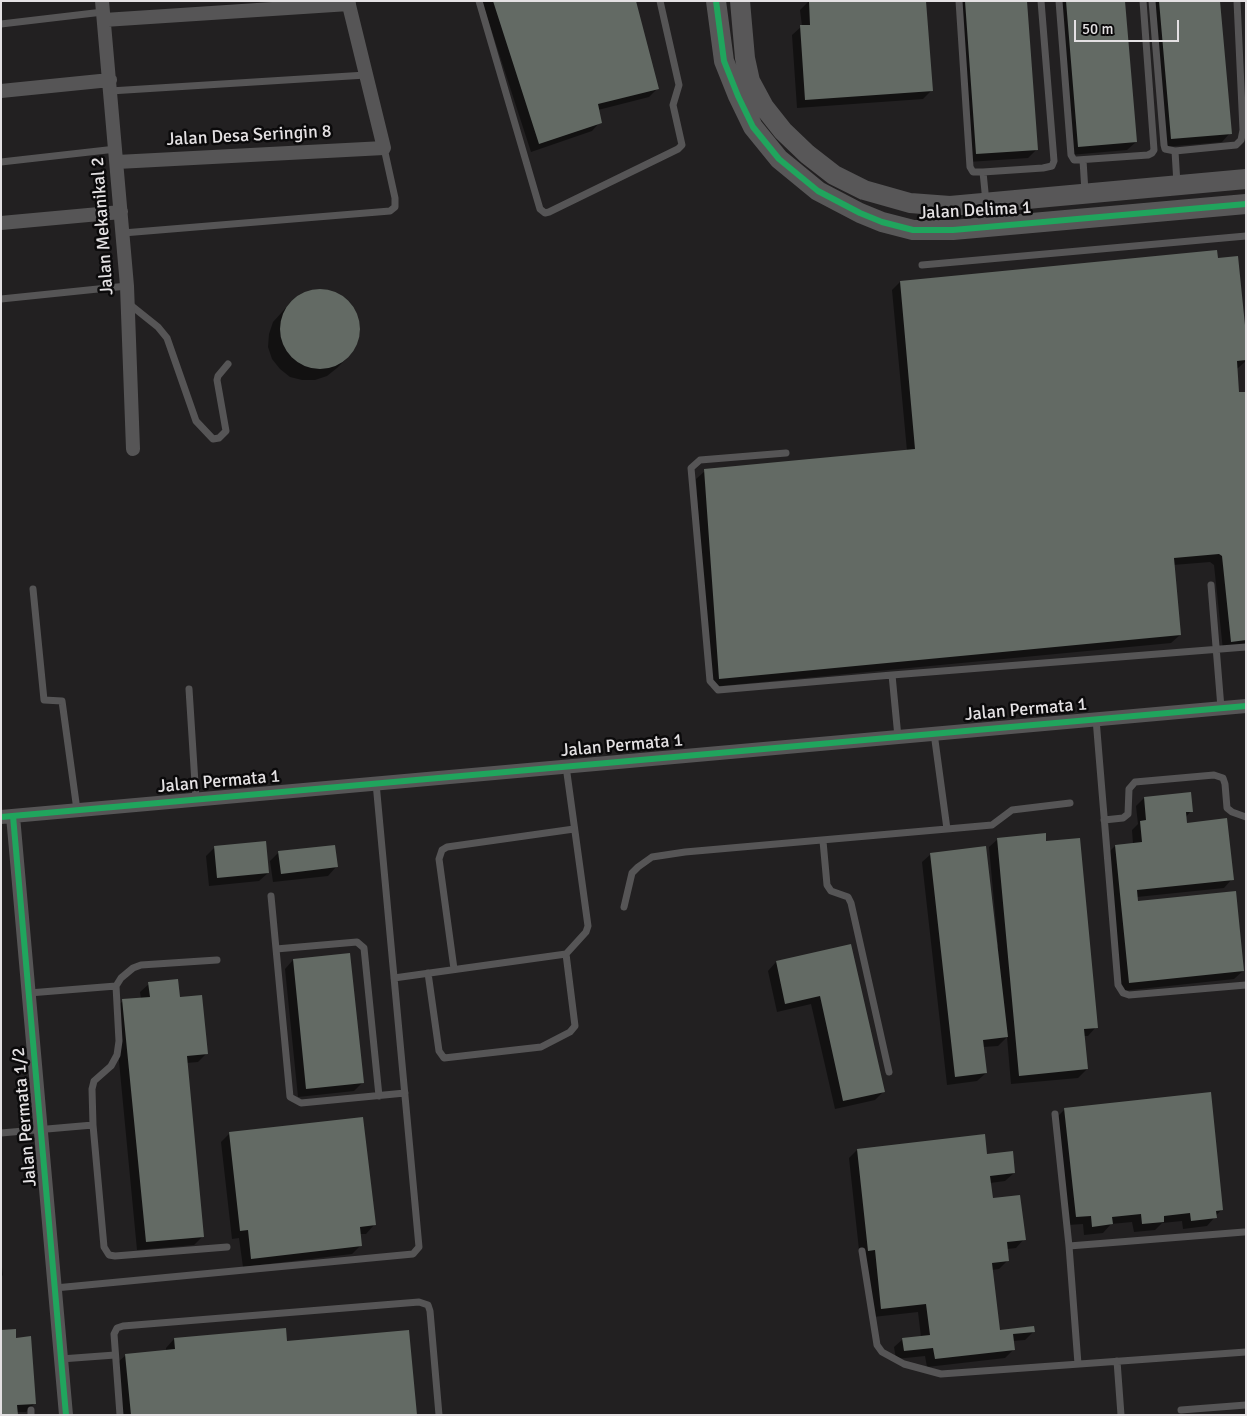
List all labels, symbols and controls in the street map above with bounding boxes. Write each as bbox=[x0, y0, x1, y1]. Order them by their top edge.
scale bar bbox=[1077, 10, 1182, 42]
text: 50 m bbox=[1082, 20, 1113, 38]
street label: Jalan Desa Seringin 8 bbox=[166, 121, 332, 151]
street label: Jalan Mekanikal 2 bbox=[87, 156, 119, 296]
street label: Jalan Delima 1 bbox=[918, 197, 1032, 225]
street label: Jalan Permata 1 bbox=[964, 694, 1088, 726]
street label: Jalan Permata 1 bbox=[560, 730, 684, 762]
street label: Jalan Permata 1 bbox=[157, 766, 281, 798]
street label: Jalan Permata 1/2 bbox=[8, 1046, 42, 1188]

